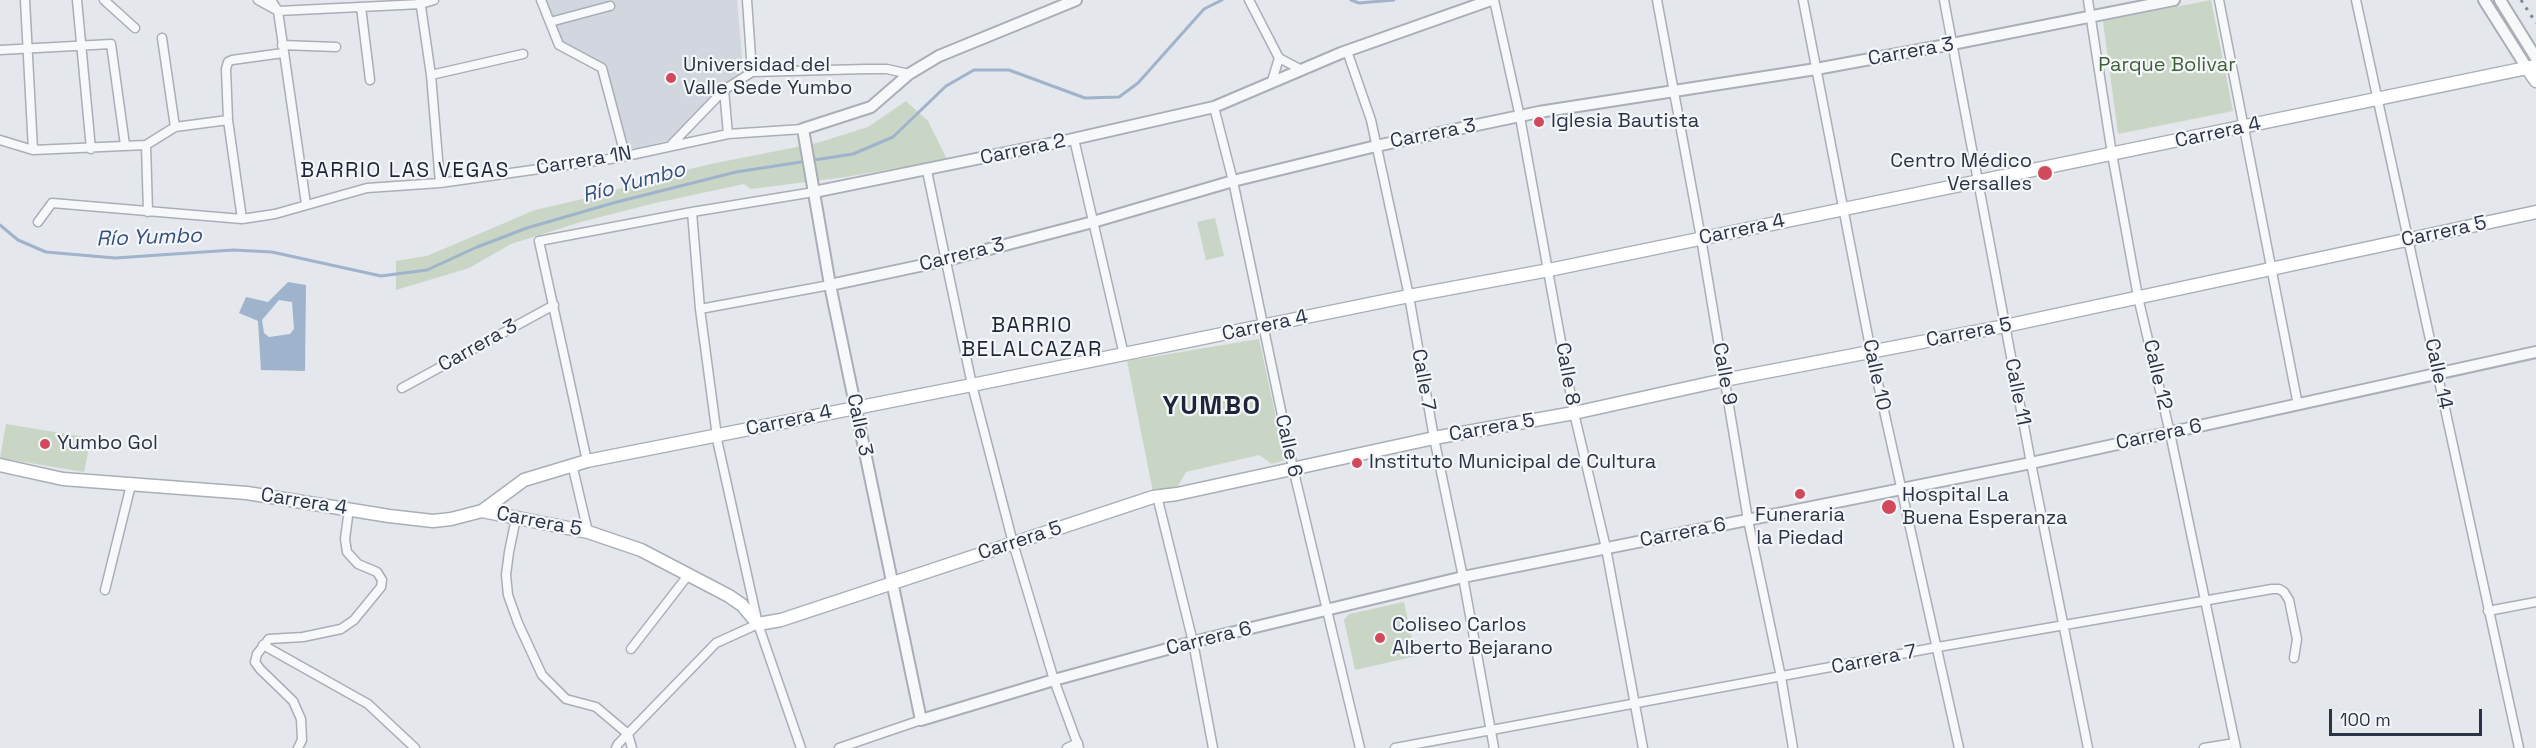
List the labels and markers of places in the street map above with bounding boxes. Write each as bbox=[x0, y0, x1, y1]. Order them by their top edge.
place label: Universidad del Valle Sede Yumbo bbox=[683, 54, 852, 101]
marker: Universidad del Valle Sede Yumbo bbox=[664, 71, 678, 85]
place label: Iglesia Bautista bbox=[1551, 110, 1699, 134]
marker: Iglesia Bautista bbox=[1532, 115, 1546, 129]
place label: Centro Médico Versalles bbox=[1890, 150, 2032, 197]
marker: Centro Médico Versalles bbox=[2036, 164, 2054, 182]
place label: Yumbo Gol bbox=[57, 432, 158, 456]
marker: Yumbo Gol bbox=[38, 437, 52, 451]
place label: Instituto Municipal de Cultura bbox=[1369, 451, 1656, 475]
marker: Instituto Municipal de Cultura bbox=[1350, 456, 1364, 470]
place label: Hospital La Buena Esperanza bbox=[1902, 484, 2068, 531]
marker: Funeraria la Piedad bbox=[1793, 487, 1807, 501]
marker: Hospital La Buena Esperanza bbox=[1880, 498, 1898, 516]
place label: Funeraria la Piedad bbox=[1755, 504, 1845, 551]
place label: Coliseo Carlos Alberto Bejarano bbox=[1392, 614, 1553, 661]
marker: Coliseo Carlos Alberto Bejarano bbox=[1373, 631, 1387, 645]

